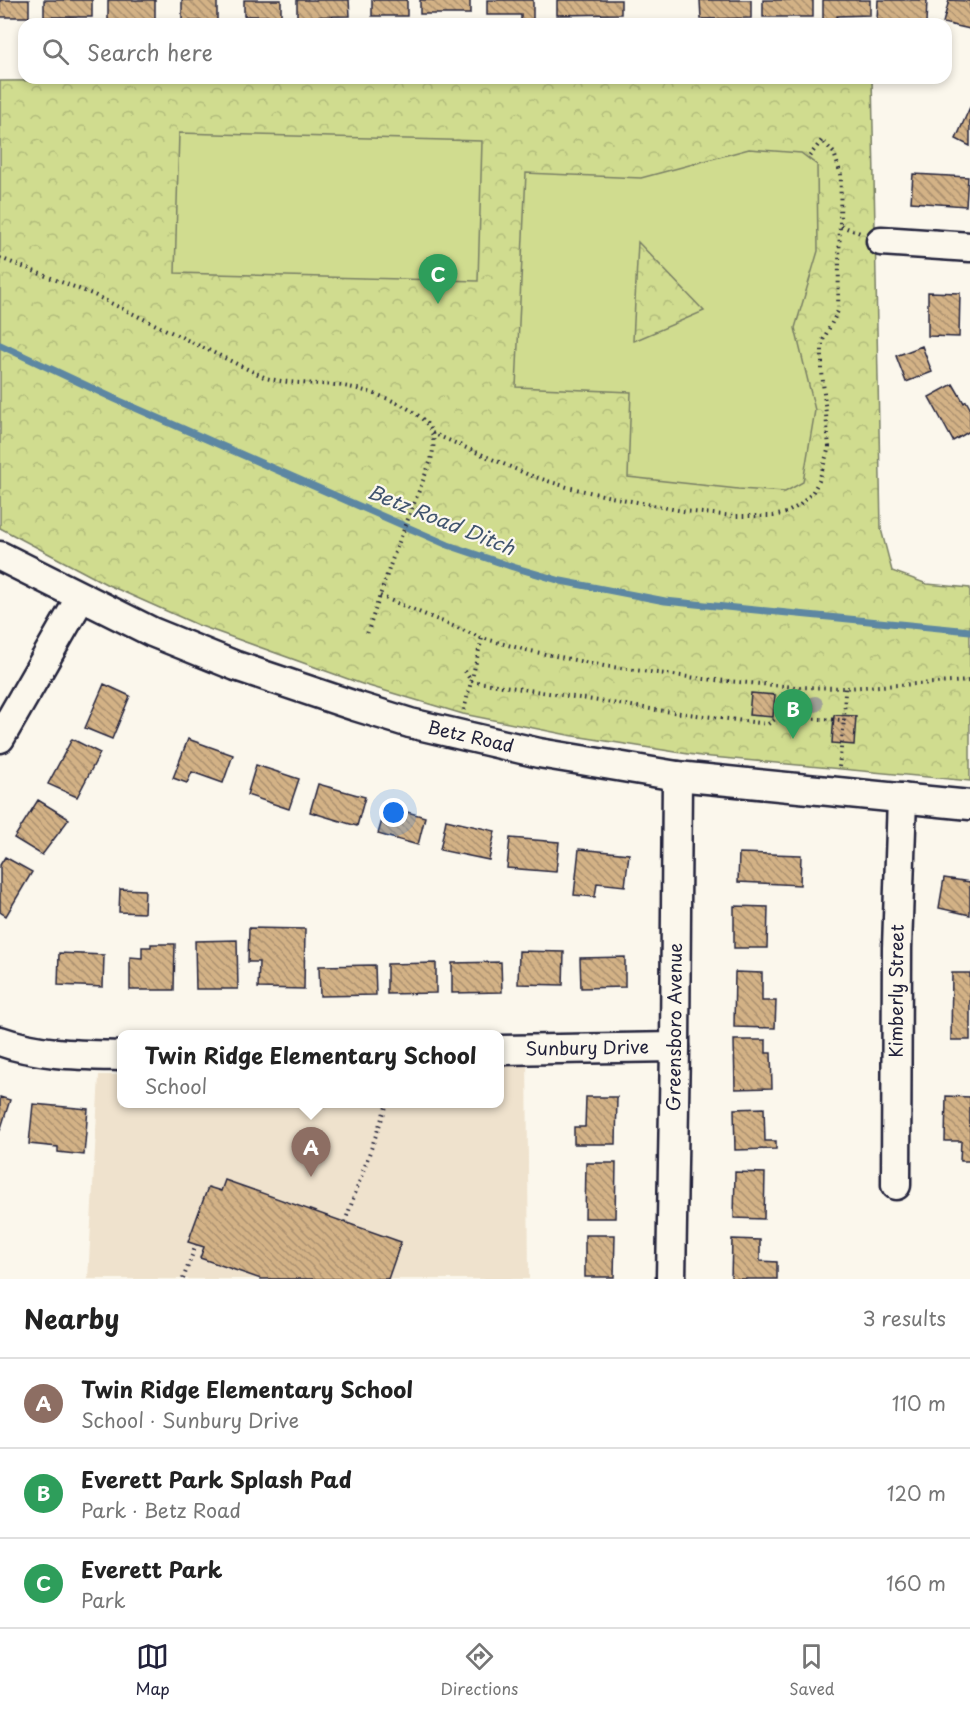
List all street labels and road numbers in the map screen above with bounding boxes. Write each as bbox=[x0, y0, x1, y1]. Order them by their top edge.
street label: Betz Road bbox=[425, 713, 517, 759]
street label: Kimberly Street bbox=[882, 924, 910, 1058]
street label: Greensboro Avenue bbox=[659, 943, 688, 1111]
street label: Sunbury Drive bbox=[525, 1032, 649, 1062]

